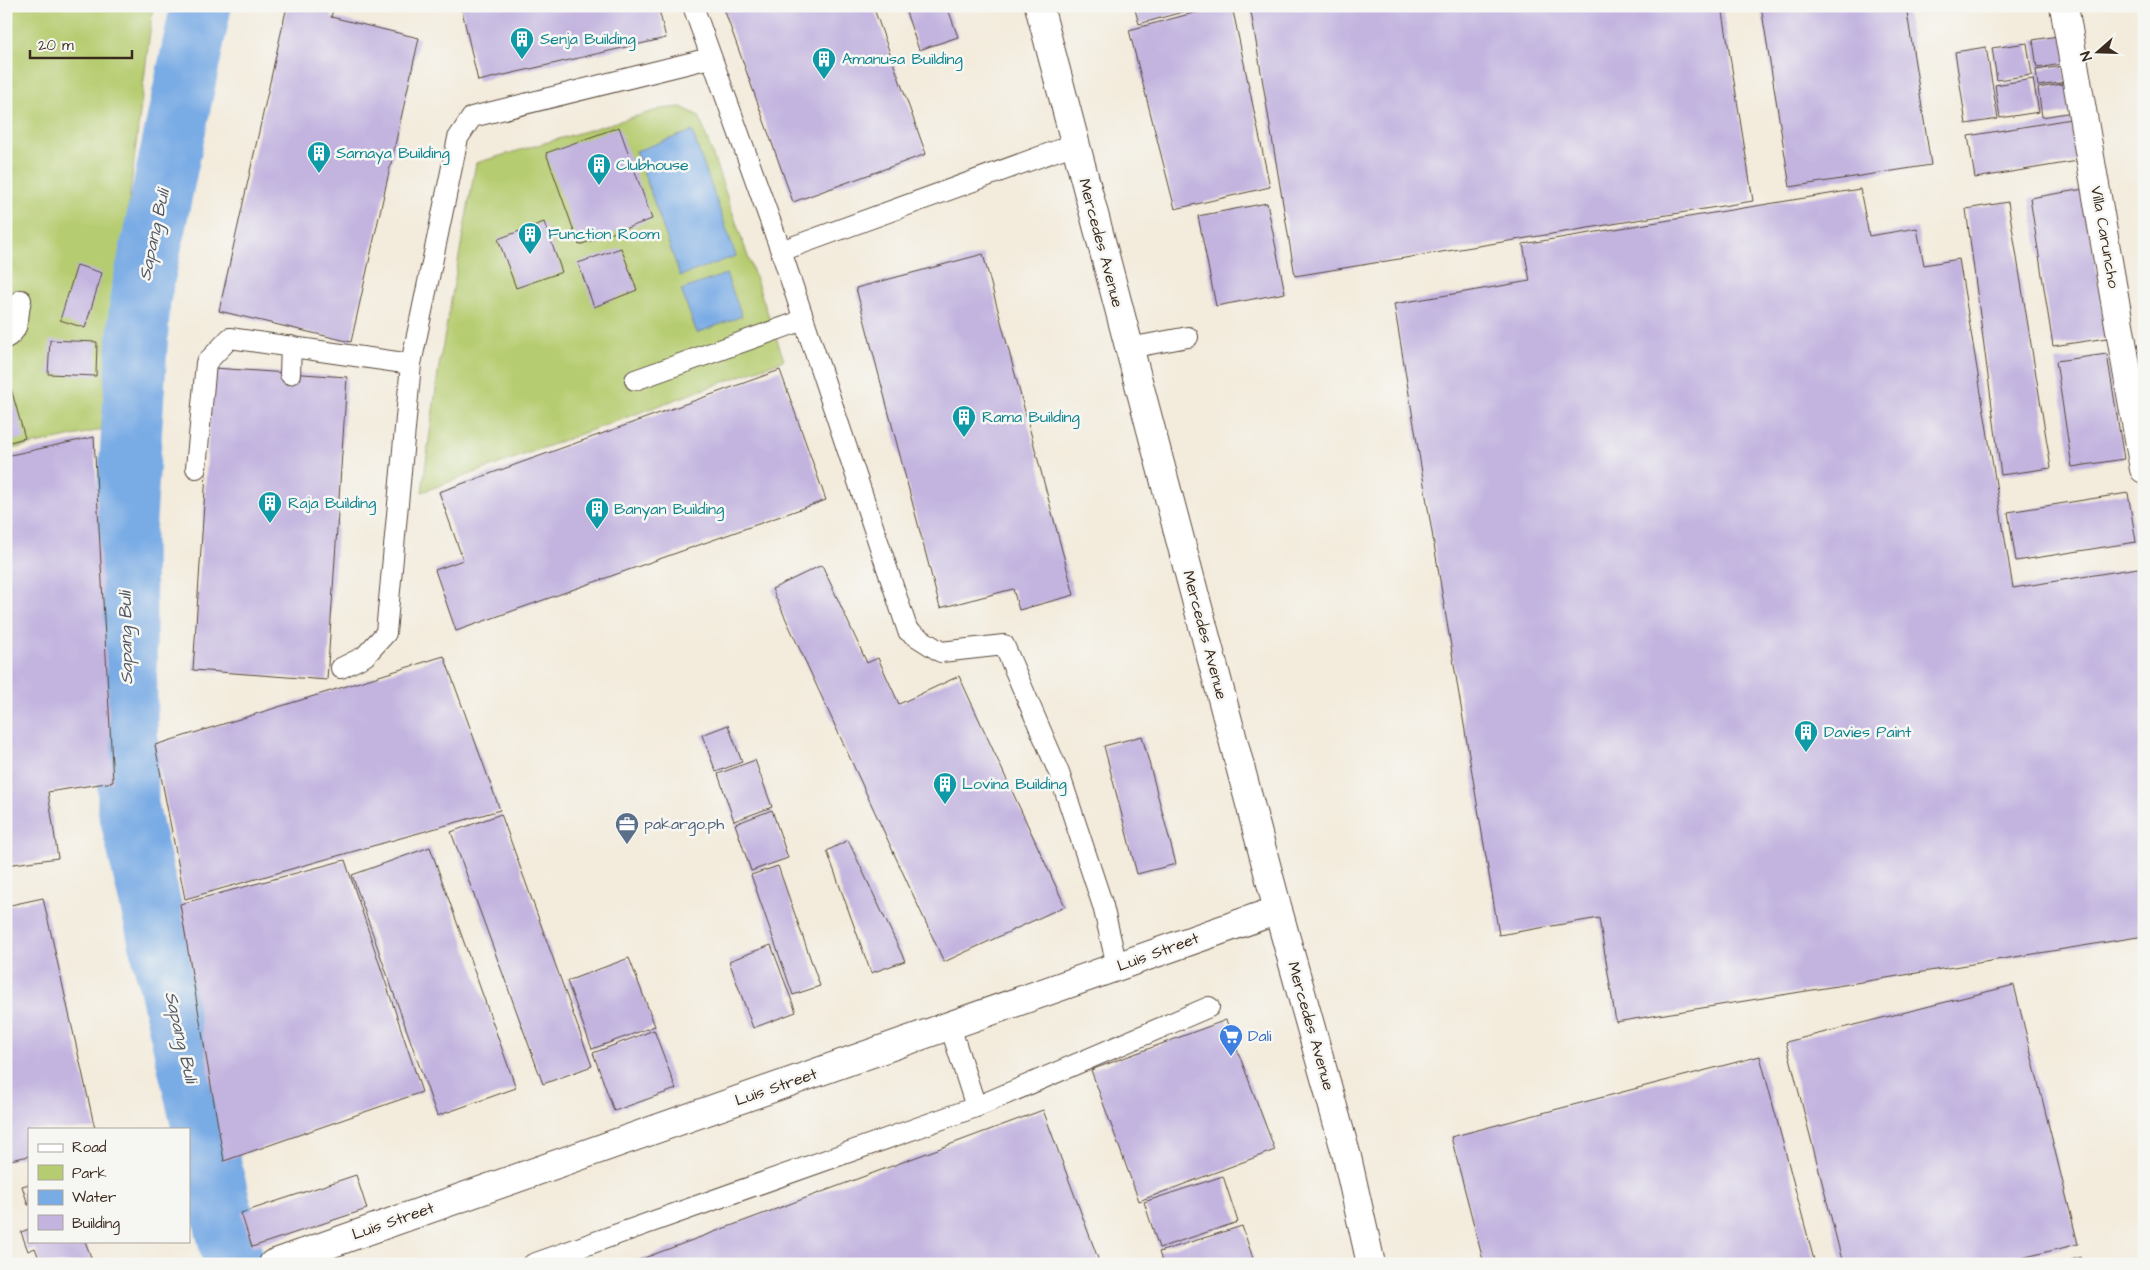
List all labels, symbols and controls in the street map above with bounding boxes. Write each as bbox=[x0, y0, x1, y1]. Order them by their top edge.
building icon: Senja Building bbox=[509, 26, 535, 60]
scale bar bbox=[30, 28, 132, 60]
place label: Senja Building bbox=[540, 28, 636, 51]
north arrow bbox=[2072, 28, 2122, 78]
text: 20 m bbox=[38, 35, 74, 56]
building icon: Amanusa Building bbox=[811, 46, 837, 80]
place label: Amanusa Building bbox=[842, 48, 963, 71]
text: N bbox=[2076, 48, 2098, 64]
building icon: Samaya Building bbox=[306, 140, 332, 174]
place label: Samaya Building bbox=[336, 142, 450, 165]
building icon: Clubhouse bbox=[586, 152, 612, 186]
place label: Clubhouse bbox=[616, 154, 689, 176]
street label: Mercedes Avenue bbox=[1073, 176, 1129, 310]
street label: Villa Caruncho bbox=[2085, 184, 2125, 290]
water label: Sapang Buli bbox=[132, 185, 177, 283]
building icon: Function Room bbox=[517, 221, 543, 255]
place label: Function Room bbox=[548, 223, 660, 245]
building icon: Rama Building bbox=[951, 404, 977, 438]
place label: Rama Building bbox=[982, 406, 1080, 429]
building icon: Raja Building bbox=[257, 490, 283, 524]
place label: Raja Building bbox=[288, 492, 376, 515]
building icon: Banyan Building bbox=[584, 496, 610, 530]
place label: Banyan Building bbox=[614, 498, 724, 521]
street label: Mercedes Avenue bbox=[1177, 568, 1233, 702]
water label: Sapang Buli bbox=[113, 589, 140, 685]
building icon: Davies Paint bbox=[1793, 719, 1819, 753]
place label: Davies Paint bbox=[1824, 721, 1912, 743]
building icon: Lovina Building bbox=[932, 771, 958, 805]
place label: Lovina Building bbox=[962, 773, 1067, 796]
office icon: pakargo.ph bbox=[614, 811, 640, 845]
place label: pakargo.ph bbox=[644, 813, 724, 836]
street label: Luis Street bbox=[1114, 927, 1202, 977]
street label: Mercedes Avenue bbox=[1282, 959, 1340, 1093]
water label: Sapang Buli bbox=[157, 989, 204, 1088]
supermarket icon: Dali bbox=[1218, 1023, 1244, 1057]
place label: Dali bbox=[1248, 1025, 1272, 1047]
street label: Luis Street bbox=[732, 1063, 820, 1111]
legend bbox=[28, 1128, 190, 1242]
text: Road bbox=[72, 1137, 107, 1158]
text: Park bbox=[72, 1163, 107, 1184]
text: Water bbox=[72, 1187, 116, 1208]
street label: Luis Street bbox=[349, 1197, 437, 1245]
text: Building bbox=[72, 1213, 120, 1235]

